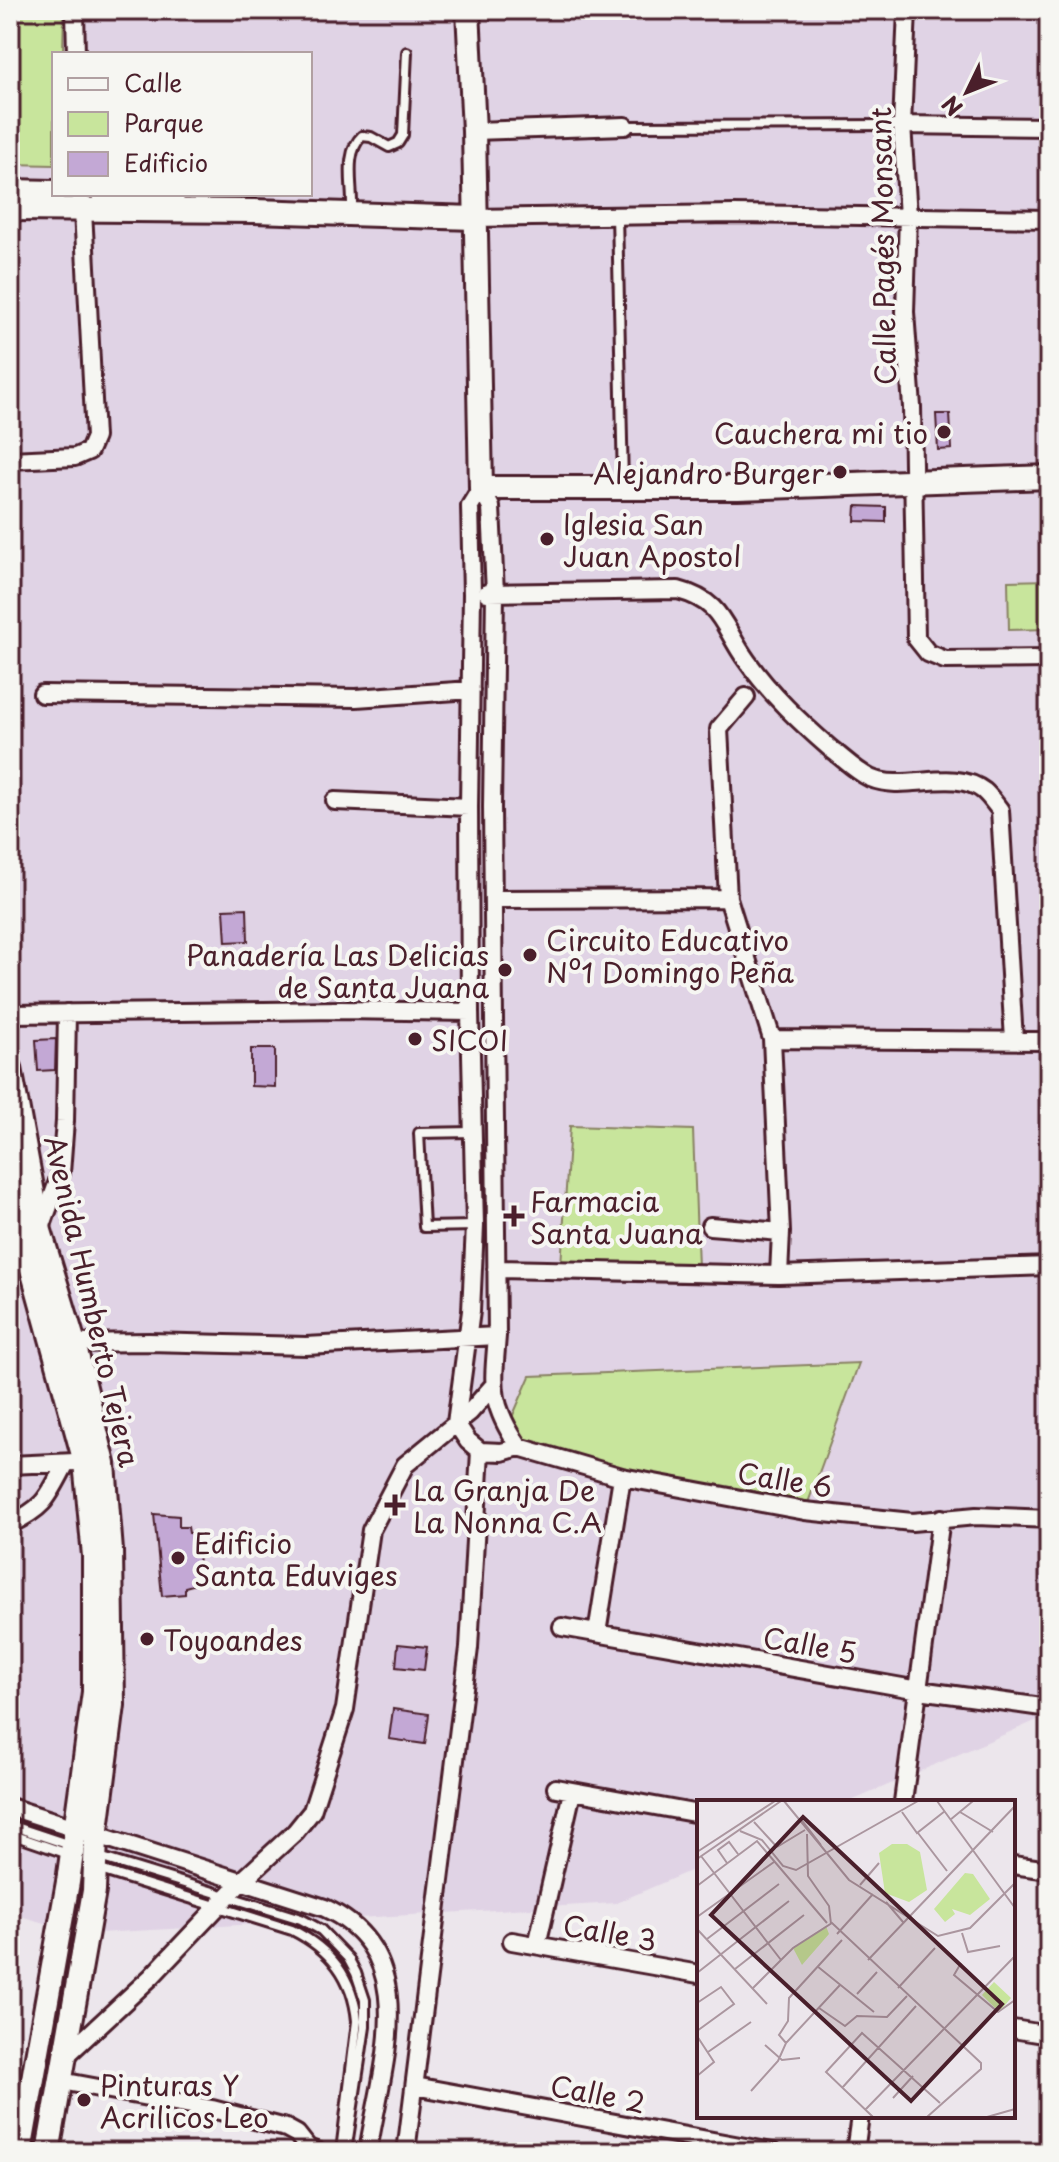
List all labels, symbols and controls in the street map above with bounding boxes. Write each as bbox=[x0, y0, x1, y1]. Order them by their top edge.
legend bbox=[52, 52, 312, 196]
north arrow bbox=[927, 52, 1007, 132]
text: Calle bbox=[124, 64, 182, 100]
text: N bbox=[933, 89, 969, 124]
text: Parque bbox=[124, 104, 204, 140]
street label: Calle Pagés Monsant bbox=[858, 106, 906, 386]
text: Edificio bbox=[124, 144, 208, 180]
place label: Cauchera mi tio bbox=[714, 411, 928, 454]
marker: Cauchera mi tio bbox=[935, 423, 953, 441]
place label: Alejandro Burger bbox=[593, 451, 824, 494]
marker: Alejandro Burger bbox=[831, 463, 849, 481]
place label: Iglesia San Juan Apostol bbox=[563, 502, 741, 577]
marker: Iglesia San Juan Apostol bbox=[538, 530, 556, 548]
place label: Circuito Educativo Nº1 Domingo Peña bbox=[546, 918, 794, 993]
place label: Panadería Las Delicias de Santa Juana bbox=[186, 933, 489, 1008]
marker: Circuito Educativo Nº1 Domingo Peña bbox=[521, 946, 539, 964]
marker: Panadería Las Delicias de Santa Juana bbox=[496, 961, 514, 979]
place label: SICOI bbox=[431, 1018, 508, 1061]
marker: SICOI bbox=[406, 1030, 424, 1048]
street label: Avenida Humberto Tejera bbox=[34, 1131, 152, 1472]
place label: Farmacia Santa Juana bbox=[530, 1179, 703, 1254]
marker: Farmacia Santa Juana bbox=[505, 1207, 523, 1225]
street label: Calle 6 bbox=[734, 1450, 836, 1508]
place label: La Granja De La Nonna C.A bbox=[413, 1468, 602, 1543]
marker: La Granja De La Nonna C.A bbox=[384, 1494, 406, 1516]
place label: Edificio Santa Eduviges bbox=[194, 1521, 397, 1596]
marker: Edificio Santa Eduviges bbox=[169, 1549, 187, 1567]
street label: Calle 5 bbox=[760, 1615, 860, 1673]
place label: Toyoandes bbox=[163, 1618, 303, 1661]
marker: Toyoandes bbox=[138, 1630, 156, 1648]
inset map bbox=[697, 1800, 1015, 2118]
street label: Calle 3 bbox=[560, 1903, 660, 1961]
place label: Pinturas Y Acrilicos Leo bbox=[100, 2063, 269, 2138]
street label: Calle 2 bbox=[547, 2063, 649, 2123]
marker: Pinturas Y Acrilicos Leo bbox=[75, 2091, 93, 2109]

